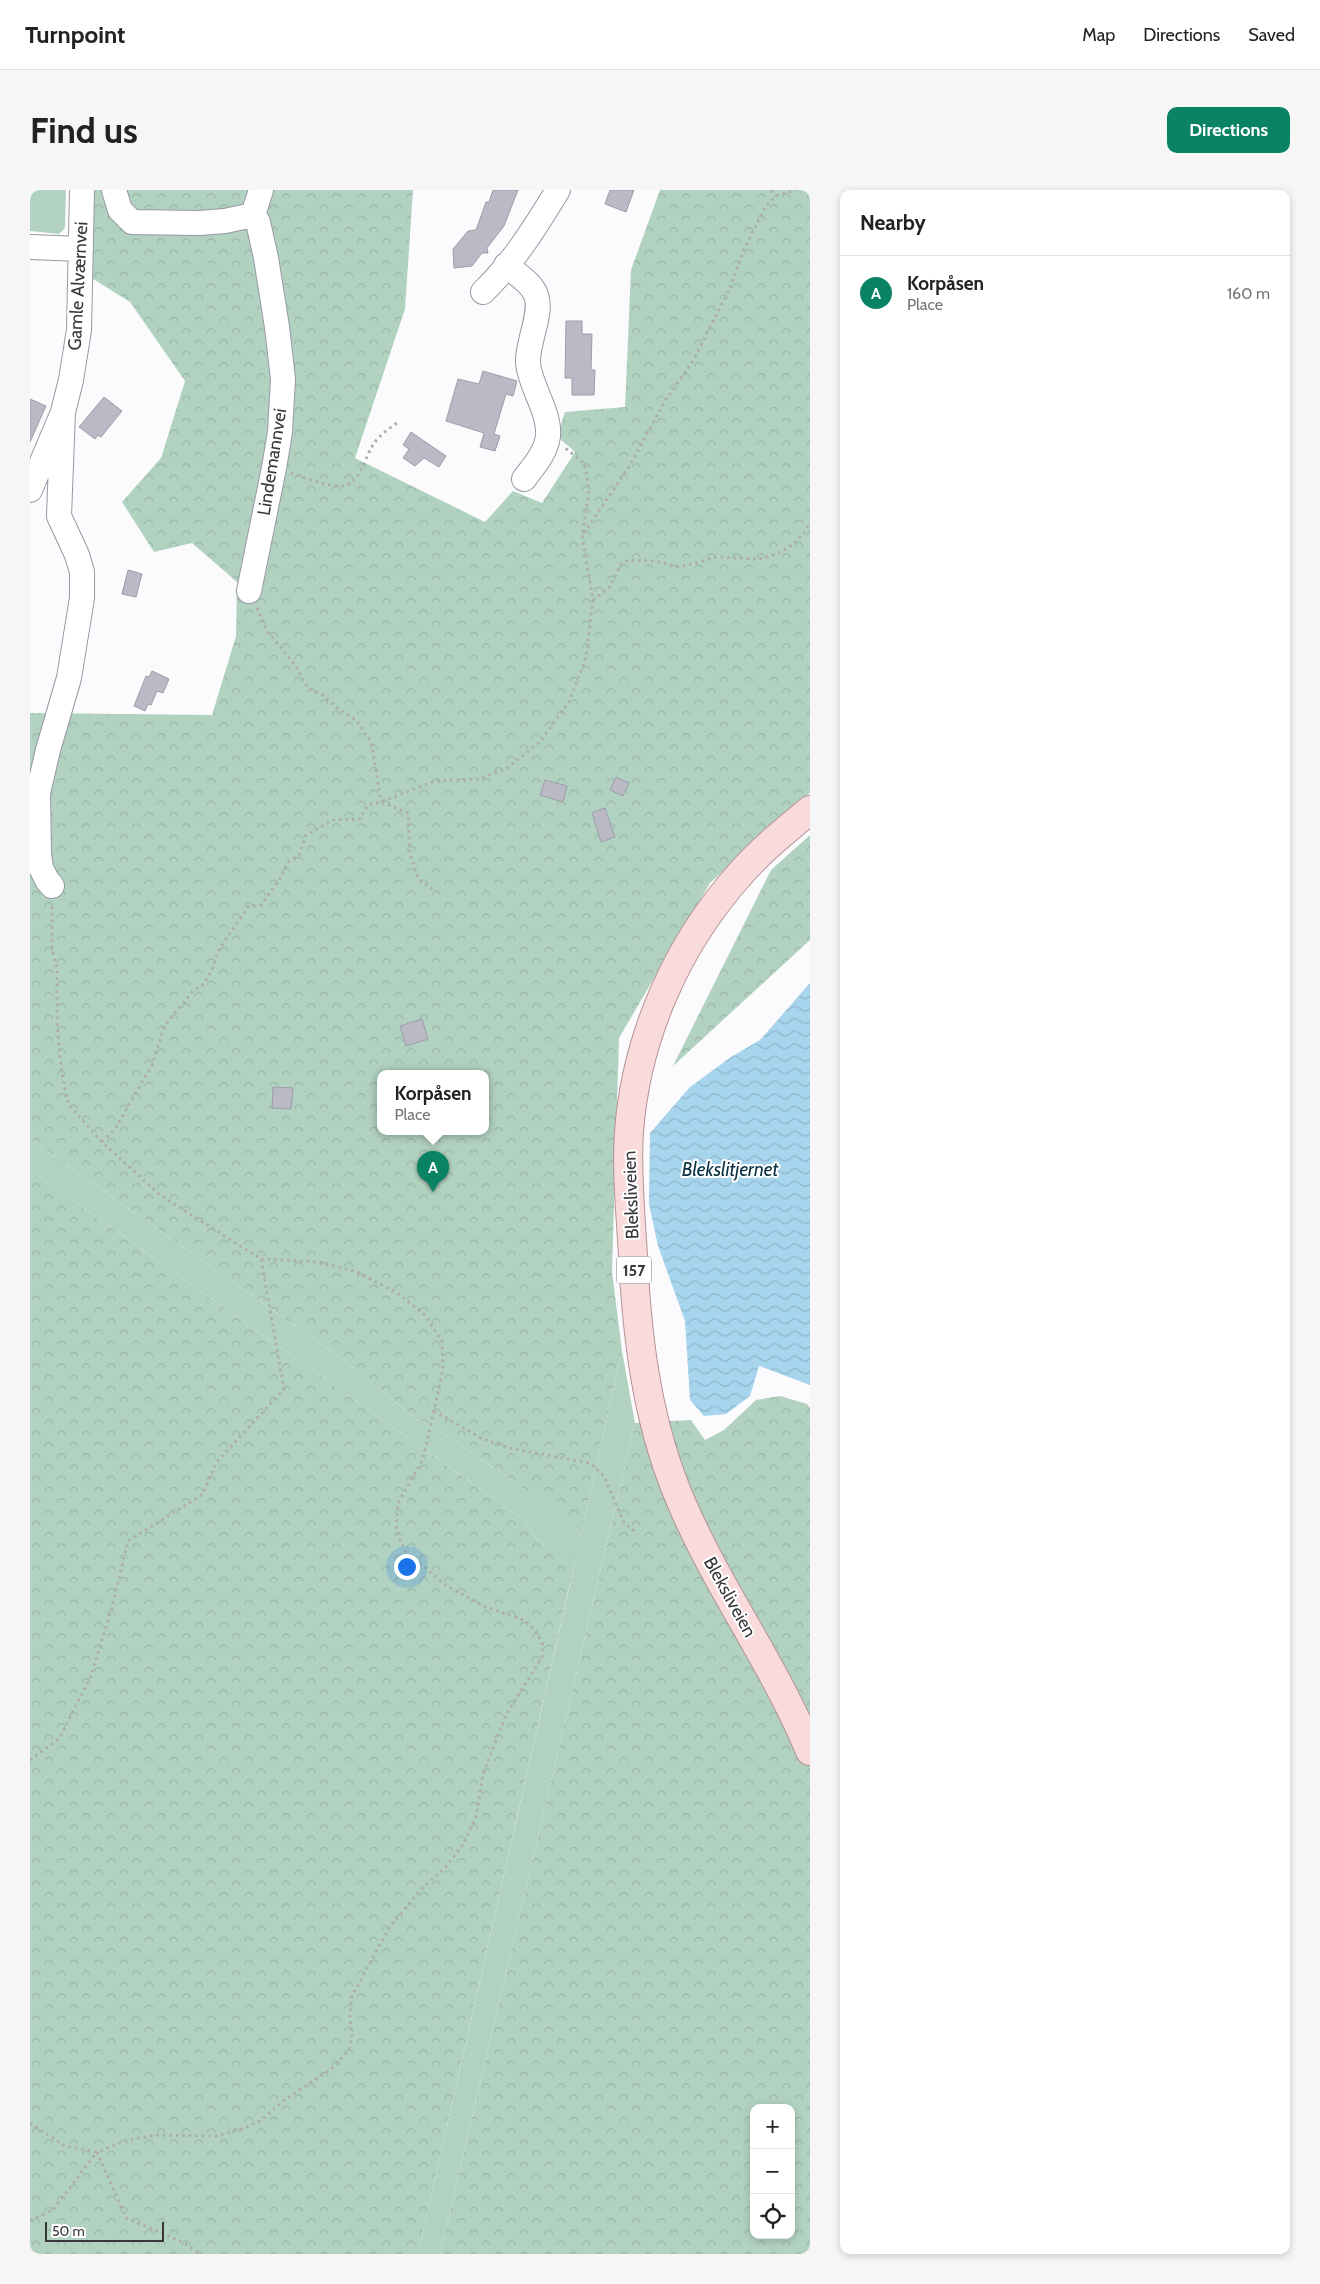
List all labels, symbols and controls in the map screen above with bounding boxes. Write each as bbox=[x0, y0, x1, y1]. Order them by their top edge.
text: Turnpoint bbox=[25, 20, 125, 49]
text: Map bbox=[1082, 24, 1115, 46]
text: Directions bbox=[1143, 24, 1220, 46]
text: Saved bbox=[1248, 24, 1295, 46]
button: Directions bbox=[1167, 107, 1290, 153]
text: Find us bbox=[30, 109, 138, 152]
text: Nearby bbox=[860, 210, 926, 235]
street label: Gamle Alværnvei bbox=[64, 221, 92, 351]
text: Korpåsen bbox=[907, 272, 984, 295]
text: A bbox=[871, 284, 881, 303]
text: 160 m bbox=[1227, 284, 1270, 303]
text: Place bbox=[907, 295, 943, 314]
street label: Lindemannvei bbox=[253, 407, 291, 517]
popup bbox=[377, 1070, 489, 1135]
text: Korpåsen bbox=[395, 1082, 472, 1105]
text: Place bbox=[395, 1105, 430, 1124]
street label: Bleksliveien bbox=[618, 1150, 644, 1240]
pin: A bbox=[417, 1151, 449, 1192]
water label: Blekslitjernet bbox=[682, 1158, 779, 1181]
road number: 157 bbox=[616, 1256, 652, 1284]
street label: Bleksliveien bbox=[699, 1553, 761, 1641]
your location bbox=[394, 1554, 420, 1580]
map controls bbox=[750, 2104, 795, 2239]
button: + bbox=[750, 2104, 795, 2149]
button: − bbox=[750, 2149, 795, 2194]
button: locate bbox=[750, 2194, 795, 2239]
scale bar bbox=[45, 2219, 164, 2242]
text: 50 m bbox=[52, 2222, 85, 2240]

